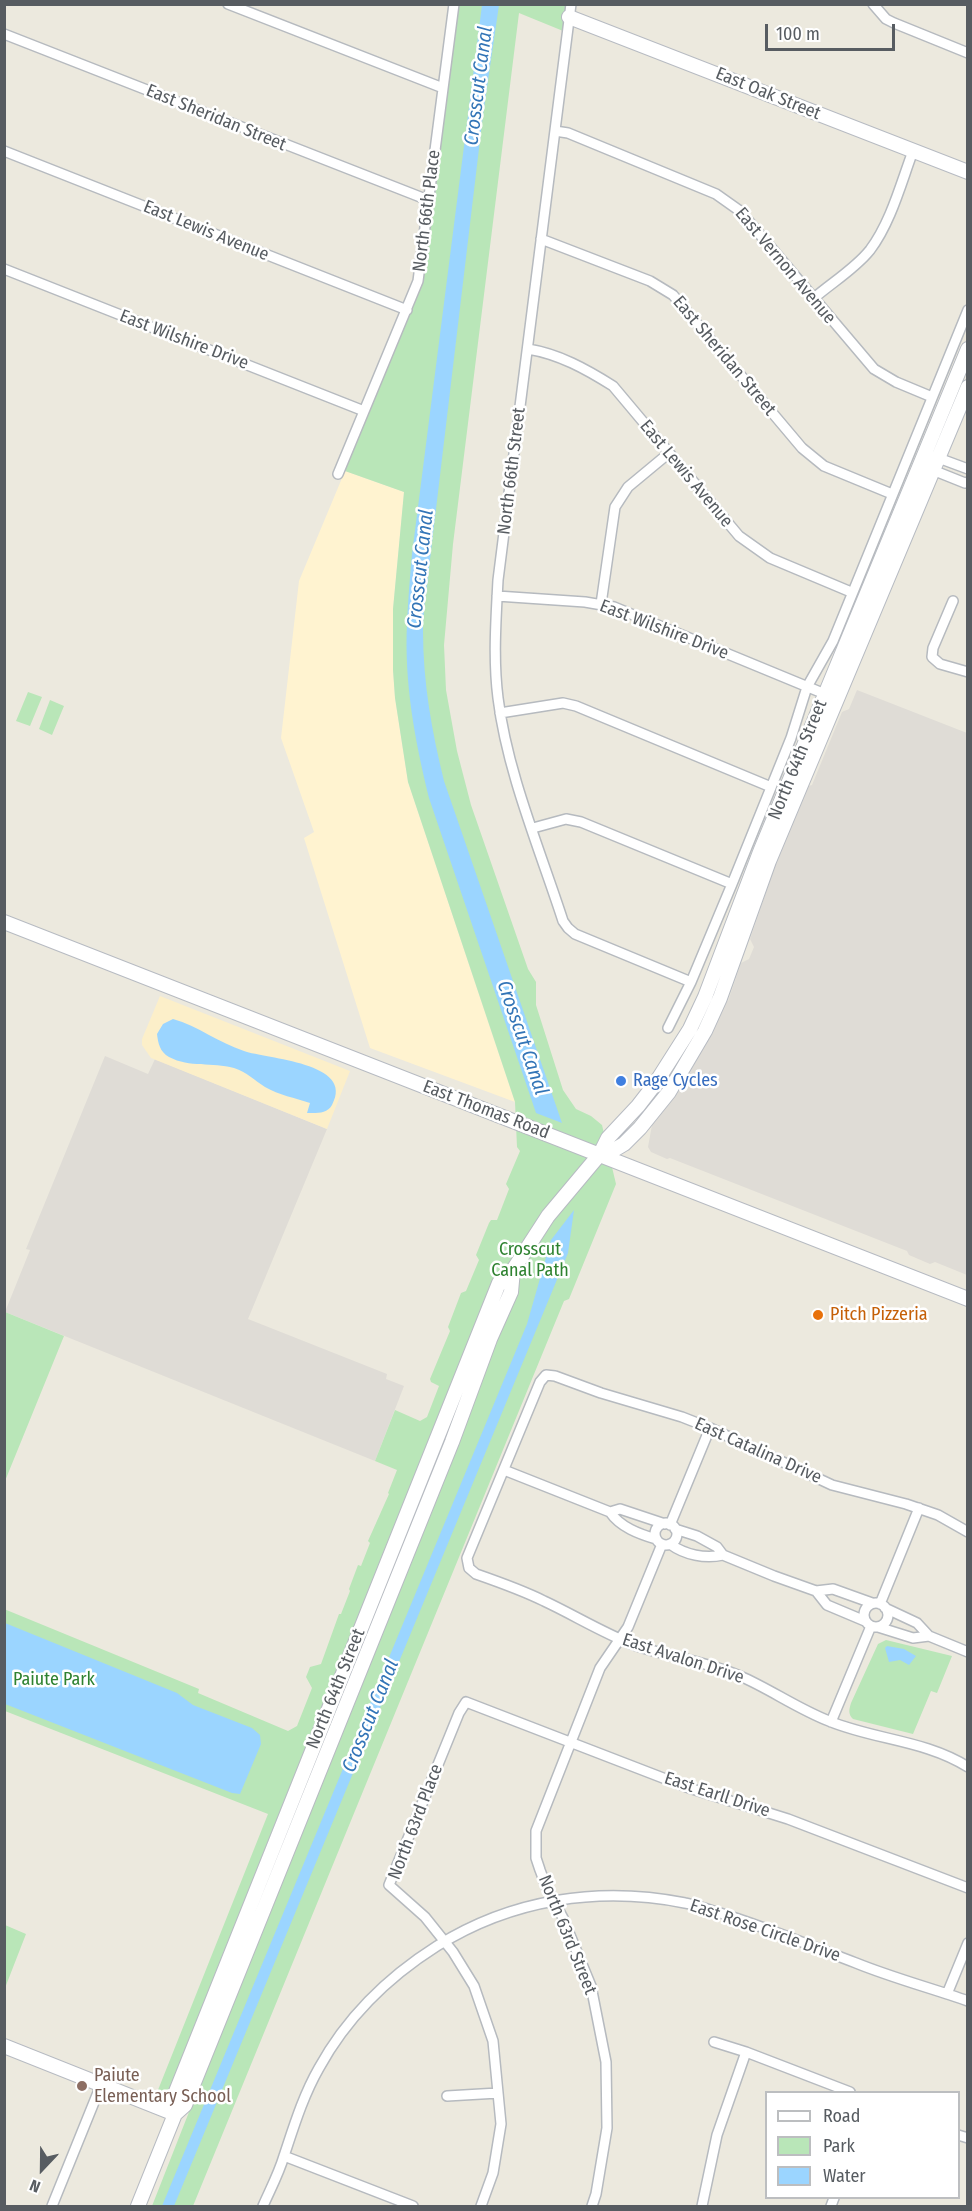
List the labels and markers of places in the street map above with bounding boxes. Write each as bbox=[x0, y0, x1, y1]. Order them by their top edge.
place label: Rage Cycles bbox=[633, 1070, 718, 1092]
marker: Rage Cycles bbox=[614, 1074, 628, 1088]
place label: Pitch Pizzeria bbox=[830, 1304, 928, 1326]
marker: Pitch Pizzeria bbox=[811, 1308, 825, 1322]
place label: Paiute Elementary School bbox=[94, 2065, 231, 2108]
marker: Paiute Elementary School bbox=[75, 2079, 89, 2093]

